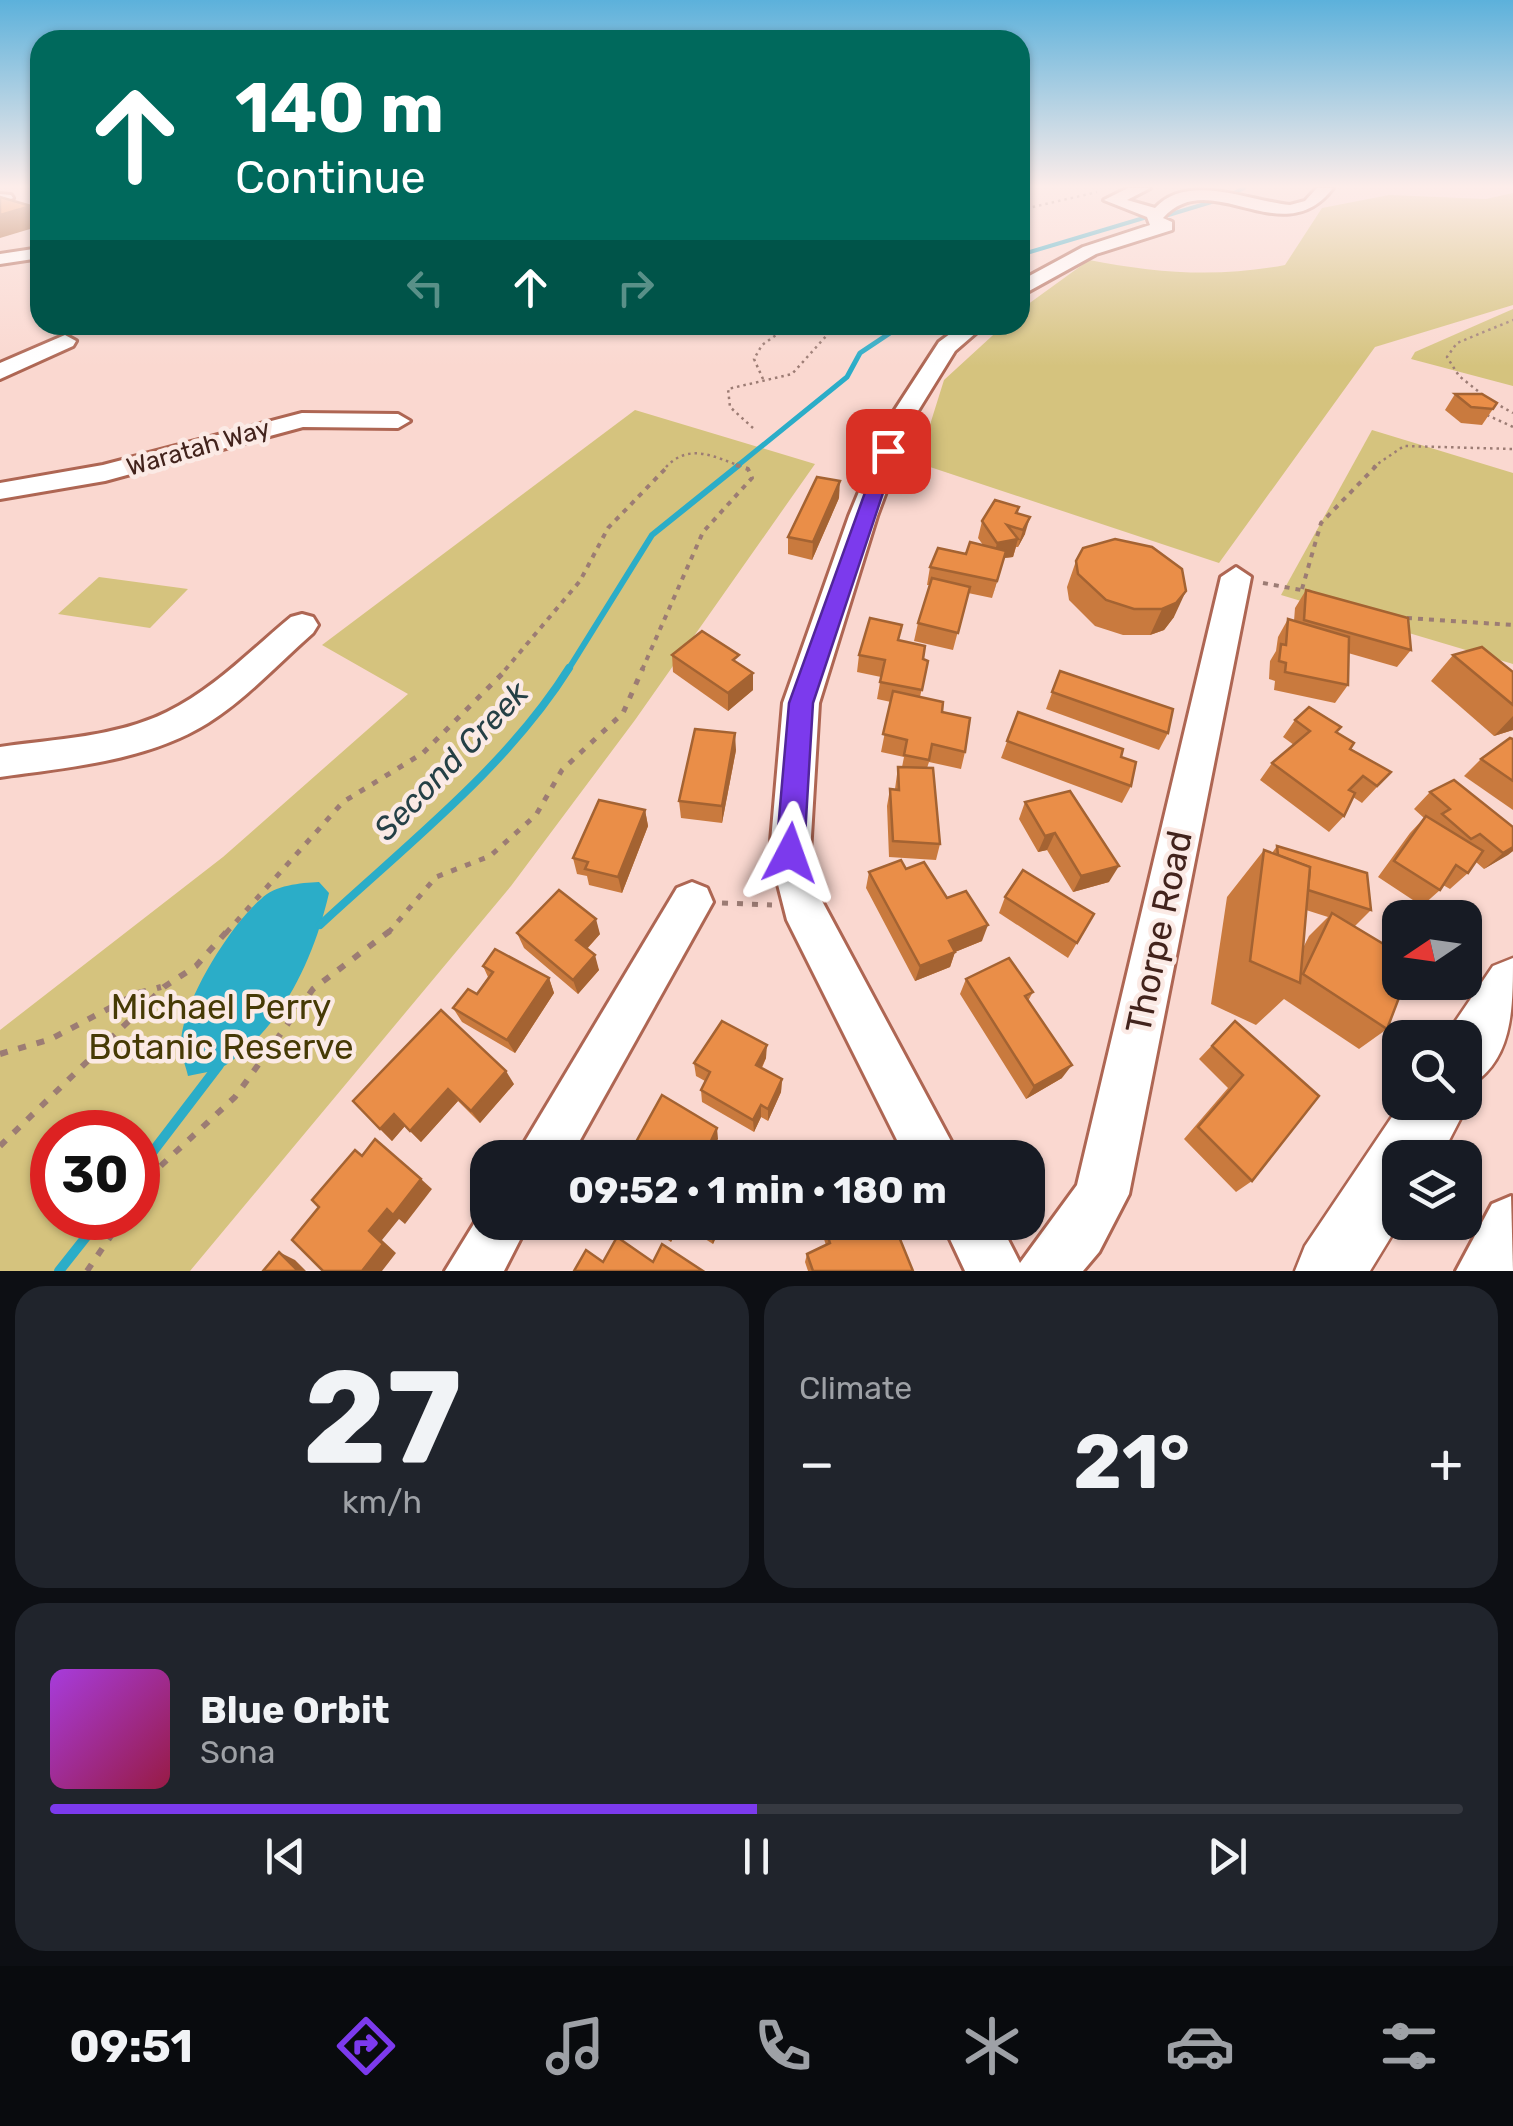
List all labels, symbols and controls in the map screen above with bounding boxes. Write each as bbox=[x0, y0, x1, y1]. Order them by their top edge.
text: 140 m bbox=[235, 67, 444, 150]
icon: ahead bbox=[70, 70, 200, 200]
text: Continue bbox=[235, 151, 426, 204]
icon: left bbox=[398, 260, 453, 315]
icon: ahead bbox=[503, 260, 558, 315]
icon: right bbox=[608, 260, 663, 315]
pin bbox=[846, 409, 931, 494]
street label: Waratah Way bbox=[123, 413, 273, 482]
icon: arrive bbox=[861, 424, 916, 479]
water label: Second Creek bbox=[366, 674, 536, 848]
position arrow bbox=[738, 801, 842, 905]
street label: Thorpe Road bbox=[1117, 827, 1201, 1037]
north arrow bbox=[1382, 900, 1482, 1000]
map controls bbox=[1382, 900, 1482, 1240]
park label: Michael Perry Botanic Reserve bbox=[88, 986, 354, 1068]
button: search bbox=[1382, 1020, 1482, 1120]
speed limit sign: 30 bbox=[30, 1110, 160, 1240]
button: layers bbox=[1382, 1140, 1482, 1240]
text: 09:52 · 1 min · 180 m bbox=[568, 1167, 947, 1213]
text: 27 bbox=[303, 1340, 462, 1495]
text: Climate bbox=[799, 1369, 912, 1407]
text: 21° bbox=[1073, 1418, 1190, 1507]
text: − bbox=[799, 1431, 835, 1496]
text: + bbox=[1429, 1431, 1463, 1496]
text: km/h bbox=[342, 1483, 422, 1521]
text: Blue Orbit bbox=[200, 1687, 390, 1733]
text: Sona bbox=[200, 1733, 275, 1771]
icon: previous bbox=[258, 1829, 313, 1884]
icon: pause bbox=[729, 1829, 784, 1884]
icon: next bbox=[1200, 1829, 1255, 1884]
icon: directions bbox=[331, 2011, 401, 2081]
icon: music bbox=[540, 2011, 610, 2081]
icon: phone bbox=[748, 2011, 818, 2081]
icon: climate bbox=[957, 2011, 1027, 2081]
icon: car bbox=[1165, 2011, 1235, 2081]
icon: filters bbox=[1374, 2011, 1444, 2081]
text: 09:51 bbox=[69, 2020, 193, 2073]

